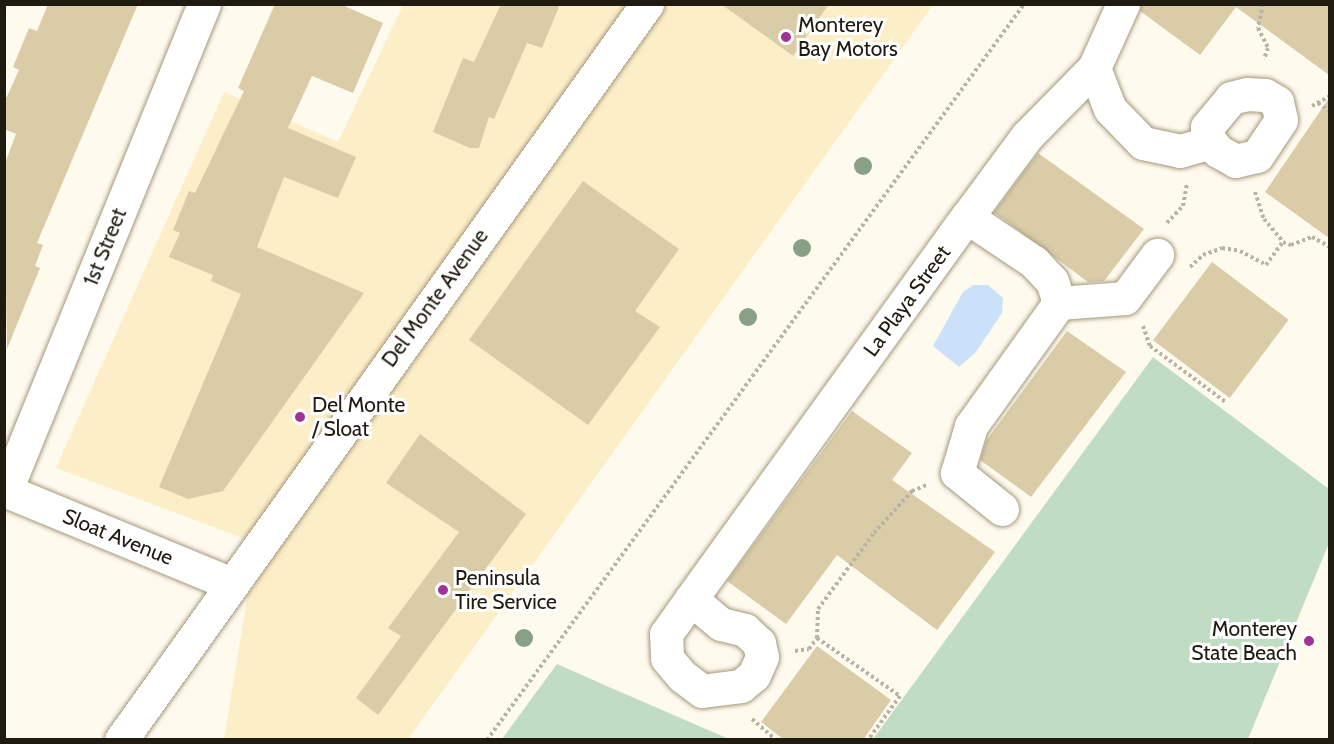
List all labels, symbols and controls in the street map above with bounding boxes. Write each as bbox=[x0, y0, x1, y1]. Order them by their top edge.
place label: Monterey Bay Motors bbox=[798, 12, 898, 62]
marker: Monterey Bay Motors bbox=[779, 30, 793, 44]
street label: 1st Street bbox=[78, 205, 132, 289]
street label: Del Monte Avenue bbox=[376, 224, 494, 372]
street label: La Playa Street bbox=[858, 241, 956, 361]
place label: Del Monte / Sloat bbox=[312, 392, 405, 442]
marker: Del Monte / Sloat bbox=[293, 410, 307, 424]
street label: Sloat Avenue bbox=[59, 503, 177, 571]
place label: Peninsula Tire Service bbox=[455, 565, 557, 615]
marker: Peninsula Tire Service bbox=[436, 583, 450, 597]
place label: Monterey State Beach bbox=[1191, 616, 1297, 666]
marker: Monterey State Beach bbox=[1302, 634, 1316, 648]

